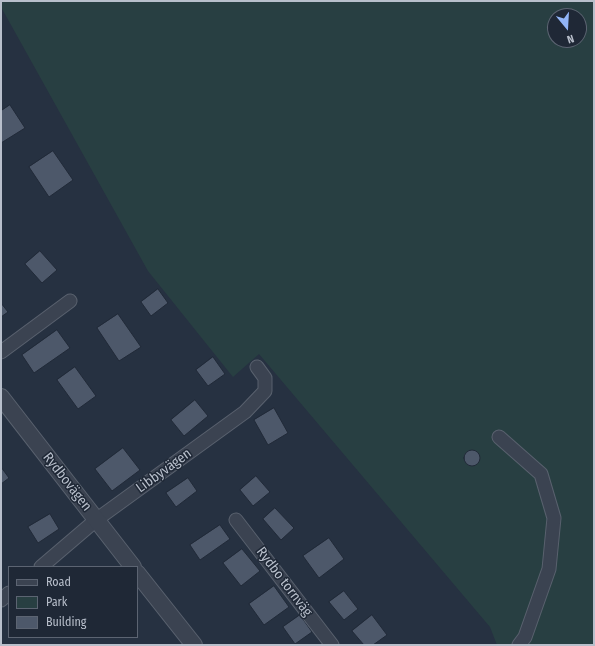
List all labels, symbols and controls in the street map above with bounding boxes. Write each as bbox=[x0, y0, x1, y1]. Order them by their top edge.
north arrow bbox=[547, 8, 587, 48]
text: N bbox=[565, 32, 576, 46]
street label: Libbyvägen bbox=[133, 445, 195, 497]
street label: Rydbovägen bbox=[39, 449, 95, 515]
street label: Rydbo tornväg bbox=[252, 544, 316, 620]
legend bbox=[8, 566, 138, 638]
text: Road bbox=[46, 575, 71, 589]
text: Park bbox=[46, 595, 67, 609]
text: Building bbox=[46, 615, 86, 629]

